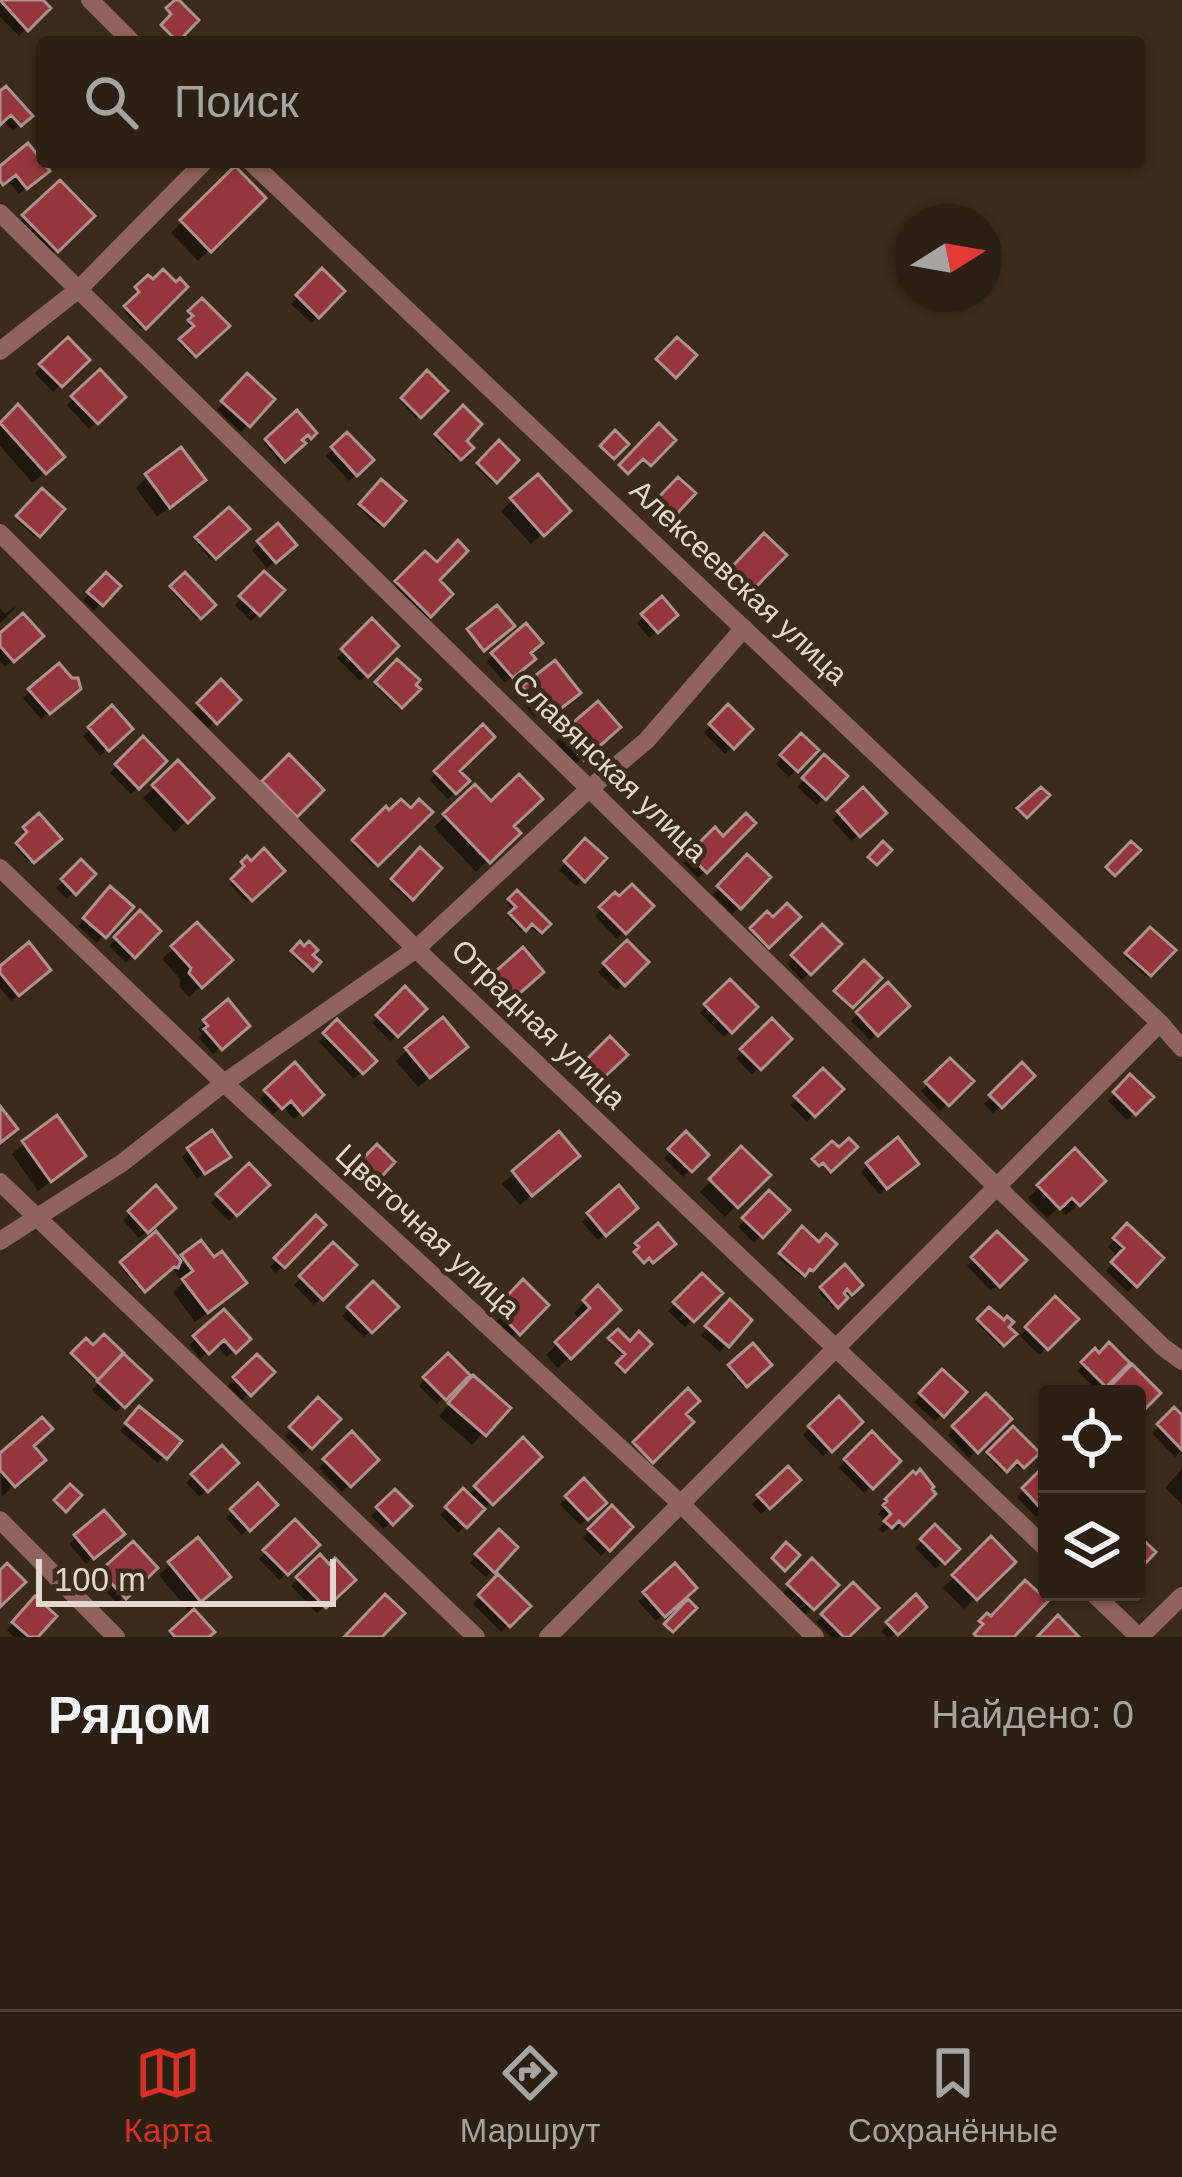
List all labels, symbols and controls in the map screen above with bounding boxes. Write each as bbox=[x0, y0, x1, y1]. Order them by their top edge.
search box bbox=[36, 36, 1146, 168]
icon: search bbox=[78, 69, 144, 135]
text: Поиск bbox=[174, 76, 299, 127]
north arrow bbox=[894, 204, 1002, 312]
street label: Алексеевская улица bbox=[624, 473, 854, 691]
street label: Славянская улица bbox=[506, 666, 714, 868]
street label: Отрадная улица bbox=[445, 933, 633, 1115]
street label: Цветочная улица bbox=[329, 1137, 527, 1325]
map controls bbox=[1038, 1385, 1146, 1601]
button: locate bbox=[1038, 1385, 1146, 1493]
button: layers bbox=[1038, 1493, 1146, 1601]
scale bar bbox=[36, 1553, 336, 1606]
text: 100 m bbox=[54, 1561, 146, 1598]
text: Рядом bbox=[48, 1687, 212, 1744]
text: Найдено: 0 bbox=[931, 1693, 1134, 1736]
tab: Карта bbox=[124, 2040, 212, 2150]
tab: Маршрут bbox=[460, 2040, 600, 2150]
tab: Сохранённые bbox=[848, 2040, 1058, 2150]

